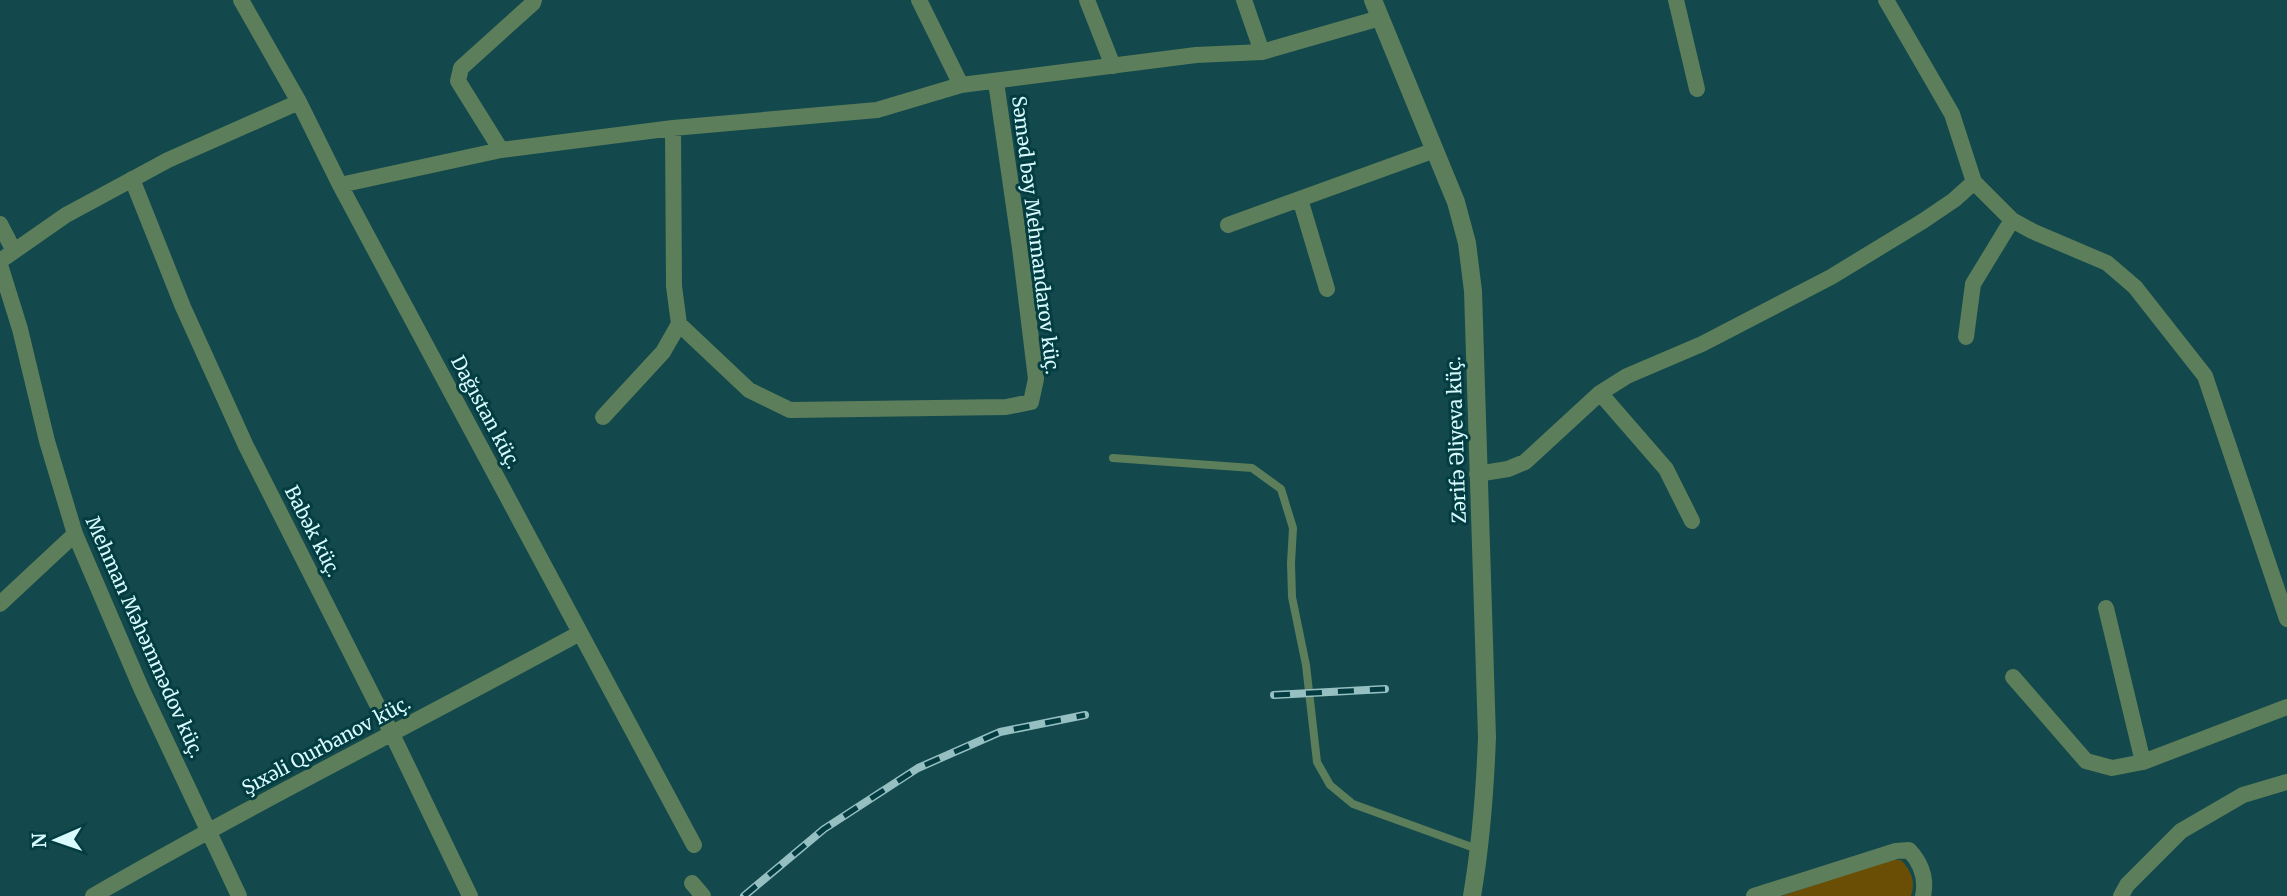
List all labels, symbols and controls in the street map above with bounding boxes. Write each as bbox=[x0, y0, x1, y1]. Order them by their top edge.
street label: Səməd bəy Mehmandarov küç. bbox=[1007, 94, 1065, 376]
street label: Dağıstan küç. bbox=[446, 351, 526, 473]
street label: Zərifə Əliyeva küç. bbox=[1441, 356, 1471, 524]
street label: Babək küç. bbox=[280, 481, 346, 581]
street label: Mehman Məhəmmədov küç. bbox=[81, 513, 209, 761]
street label: Şıxəli Qurbanov küç. bbox=[238, 690, 414, 800]
north arrow bbox=[21, 805, 91, 875]
text: N bbox=[27, 833, 51, 849]

